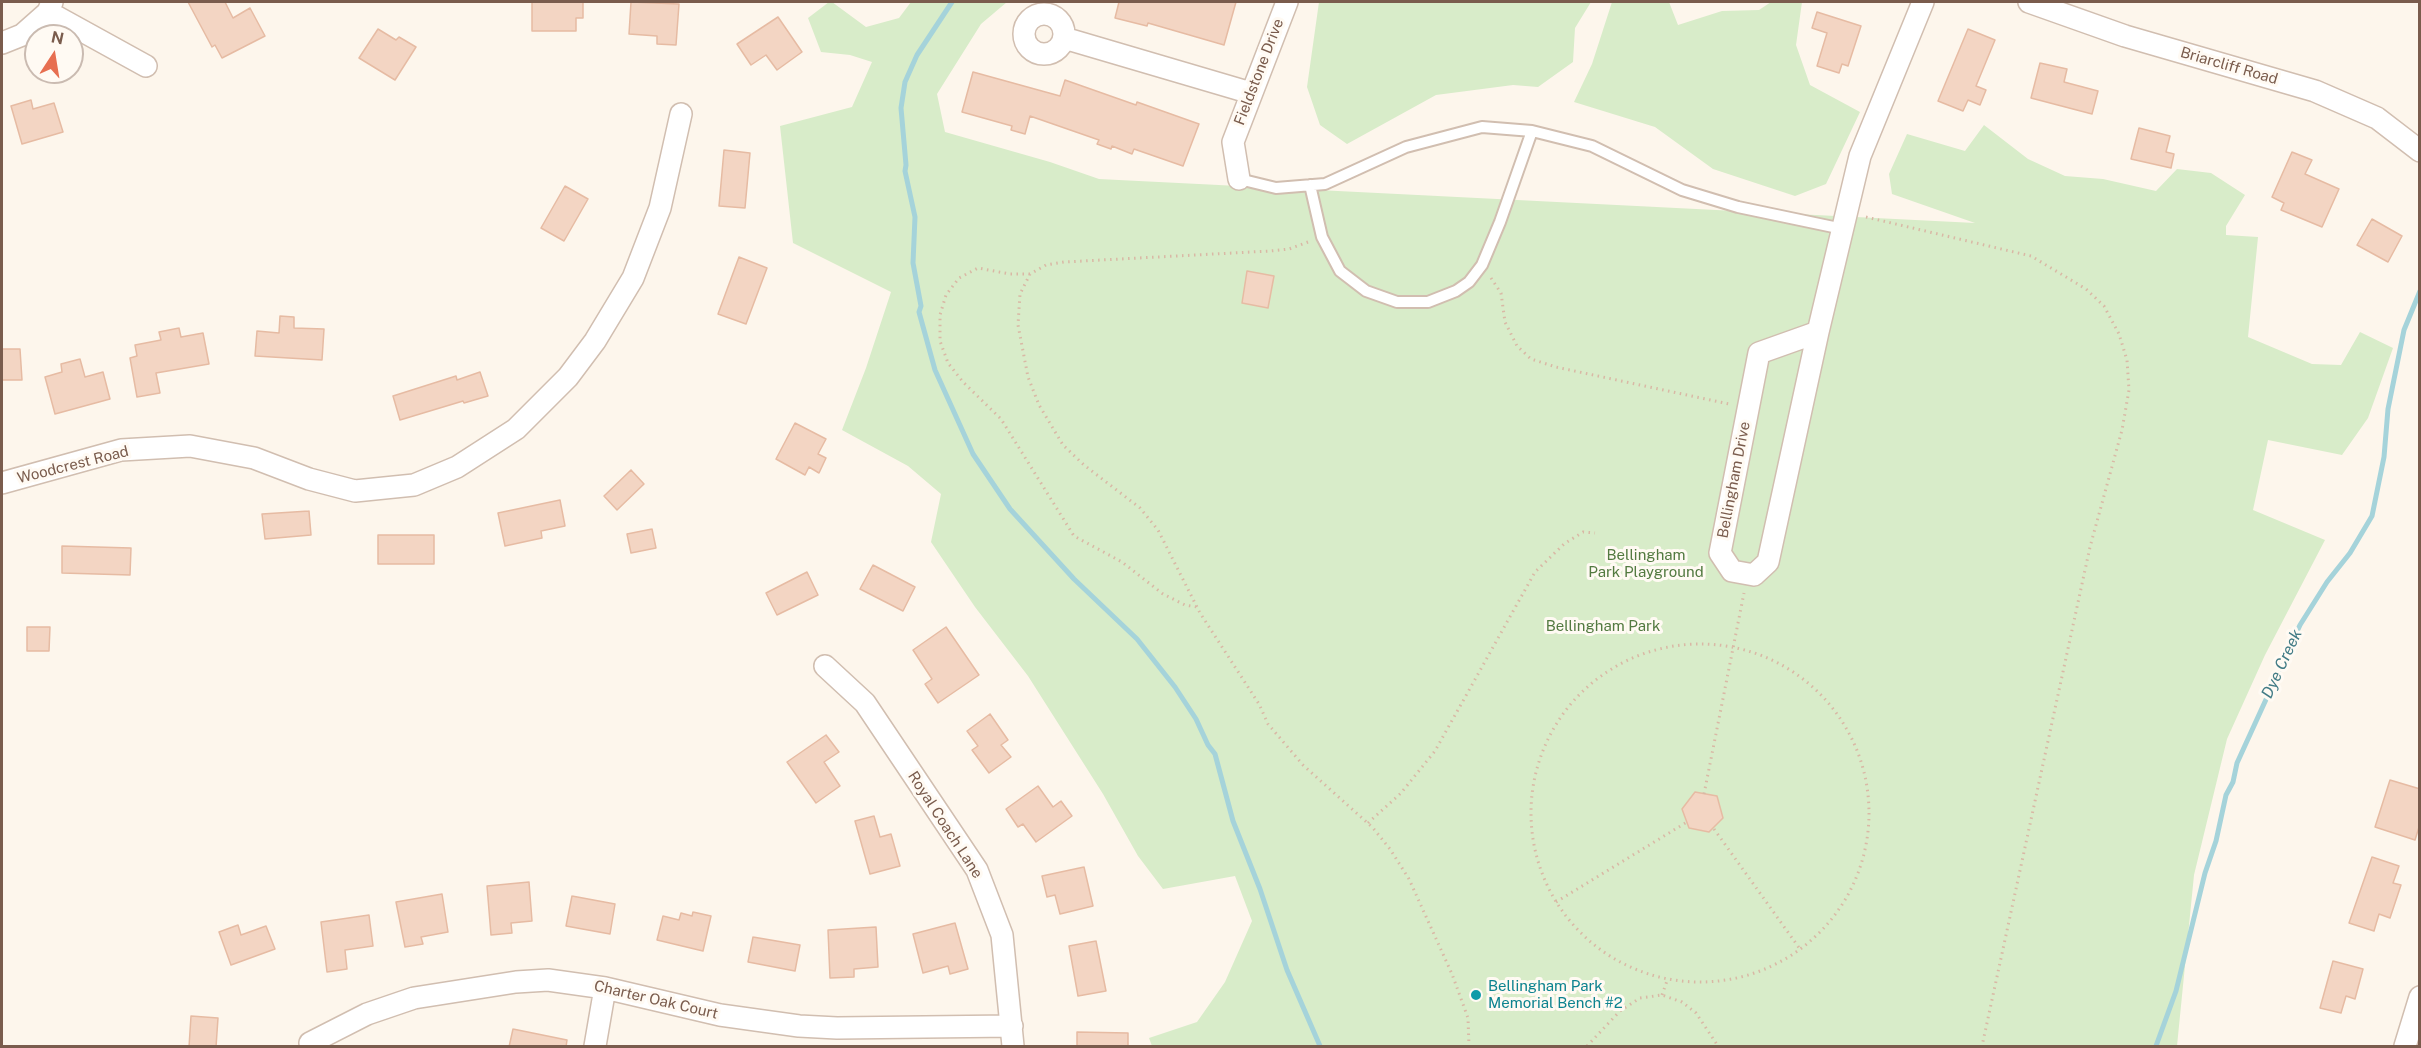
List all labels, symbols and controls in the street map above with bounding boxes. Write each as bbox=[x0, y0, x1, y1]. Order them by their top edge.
street label: Fieldstone Drive bbox=[1230, 16, 1288, 128]
north arrow bbox=[24, 24, 84, 84]
text: N bbox=[49, 27, 66, 48]
street label: Briarcliff Road bbox=[2178, 43, 2280, 89]
street label: Bellingham Drive bbox=[1714, 420, 1754, 540]
street label: Woodcrest Road bbox=[15, 442, 131, 488]
park label: Bellingham Park Playground bbox=[1588, 546, 1704, 581]
park label: Bellingham Park bbox=[1546, 617, 1660, 635]
water label: Dye Creek bbox=[2258, 626, 2306, 702]
street label: Royal Coach Lane bbox=[904, 768, 986, 882]
street label: Charter Oak Court bbox=[592, 977, 720, 1023]
place label: Bellingham Park Memorial Bench #2 bbox=[1488, 977, 1623, 1012]
marker: Bellingham Park Memorial Bench #2 bbox=[1469, 988, 1483, 1002]

